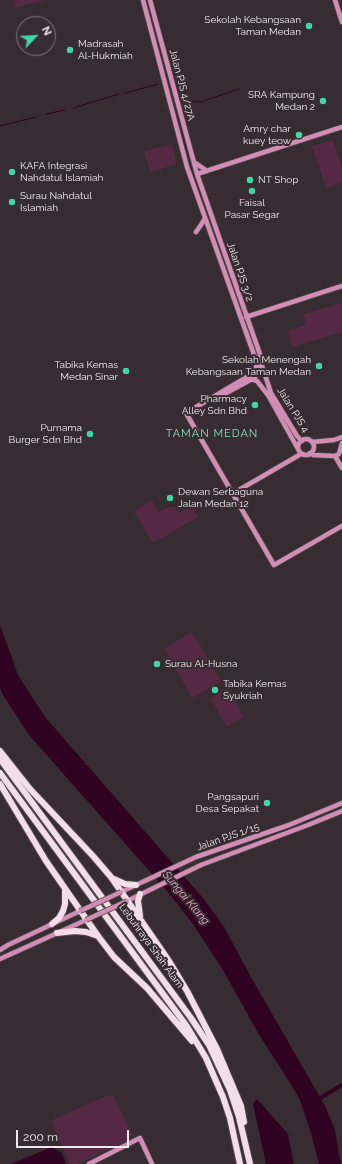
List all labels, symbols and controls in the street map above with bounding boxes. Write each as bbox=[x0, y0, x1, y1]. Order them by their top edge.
place label: Sekolah Kebangsaan Taman Medan bbox=[204, 14, 301, 38]
north arrow bbox=[16, 16, 56, 56]
marker: Sekolah Kebangsaan Taman Medan bbox=[304, 21, 314, 31]
text: N bbox=[39, 25, 54, 38]
place label: Madrasah Al-Hukmiah bbox=[78, 38, 133, 62]
marker: Madrasah Al-Hukmiah bbox=[65, 45, 75, 55]
street label: Jalan PJS 4/27A bbox=[167, 48, 197, 122]
place label: SRA Kampung Medan 2 bbox=[248, 89, 315, 112]
marker: SRA Kampung Medan 2 bbox=[318, 96, 328, 106]
place label: Amry char kuey teow bbox=[243, 123, 291, 146]
marker: Amry char kuey teow bbox=[294, 130, 304, 140]
place label: KAFA Integrasi Nahdatul Islamiah bbox=[20, 160, 103, 184]
marker: KAFA Integrasi Nahdatul Islamiah bbox=[7, 167, 17, 177]
place label: NT Shop bbox=[258, 174, 298, 186]
marker: NT Shop bbox=[245, 175, 255, 185]
marker: Faisal Pasar Segar bbox=[247, 186, 257, 196]
place label: Surau Nahdatul Islamiah bbox=[20, 190, 92, 214]
marker: Surau Nahdatul Islamiah bbox=[7, 197, 17, 207]
place label: Faisal Pasar Segar bbox=[224, 197, 280, 220]
street label: Jalan PJS 3/2 bbox=[224, 241, 256, 303]
place label: Sekolah Menengah Kebangsaan Taman Medan bbox=[186, 354, 311, 378]
place label: Tabika Kemas Medan Sinar bbox=[54, 359, 118, 382]
marker: Sekolah Menengah Kebangsaan Taman Medan bbox=[314, 361, 324, 371]
marker: Tabika Kemas Medan Sinar bbox=[121, 366, 131, 376]
street label: Jalan PJS 4 bbox=[274, 385, 312, 435]
place label: Pharmacy Alley Sdn Bhd bbox=[182, 393, 247, 416]
marker: Pharmacy Alley Sdn Bhd bbox=[250, 400, 260, 410]
place label: Purnama Burger Sdn Bhd bbox=[9, 422, 82, 446]
district label: TAMAN MEDAN bbox=[166, 427, 258, 441]
marker: Purnama Burger Sdn Bhd bbox=[85, 429, 95, 439]
place label: Dewan Serbaguna Jalan Medan 12 bbox=[178, 486, 263, 510]
marker: Dewan Serbaguna Jalan Medan 12 bbox=[165, 493, 175, 503]
place label: Surau Al-Husna bbox=[165, 658, 237, 670]
marker: Surau Al-Husna bbox=[152, 659, 162, 669]
place label: Tabika Kemas Syukriah bbox=[223, 678, 287, 702]
marker: Tabika Kemas Syukriah bbox=[210, 685, 220, 695]
place label: Pangsapuri Desa Sepakat bbox=[196, 791, 259, 814]
marker: Pangsapuri Desa Sepakat bbox=[262, 798, 272, 808]
street label: Jalan PJS 1/15 bbox=[195, 821, 261, 853]
water label: Sungai Klang bbox=[160, 869, 212, 927]
street label: Lebuhraya Shah Alam bbox=[116, 901, 186, 991]
scale bar bbox=[18, 1122, 131, 1148]
text: 200 m bbox=[23, 1130, 58, 1144]

